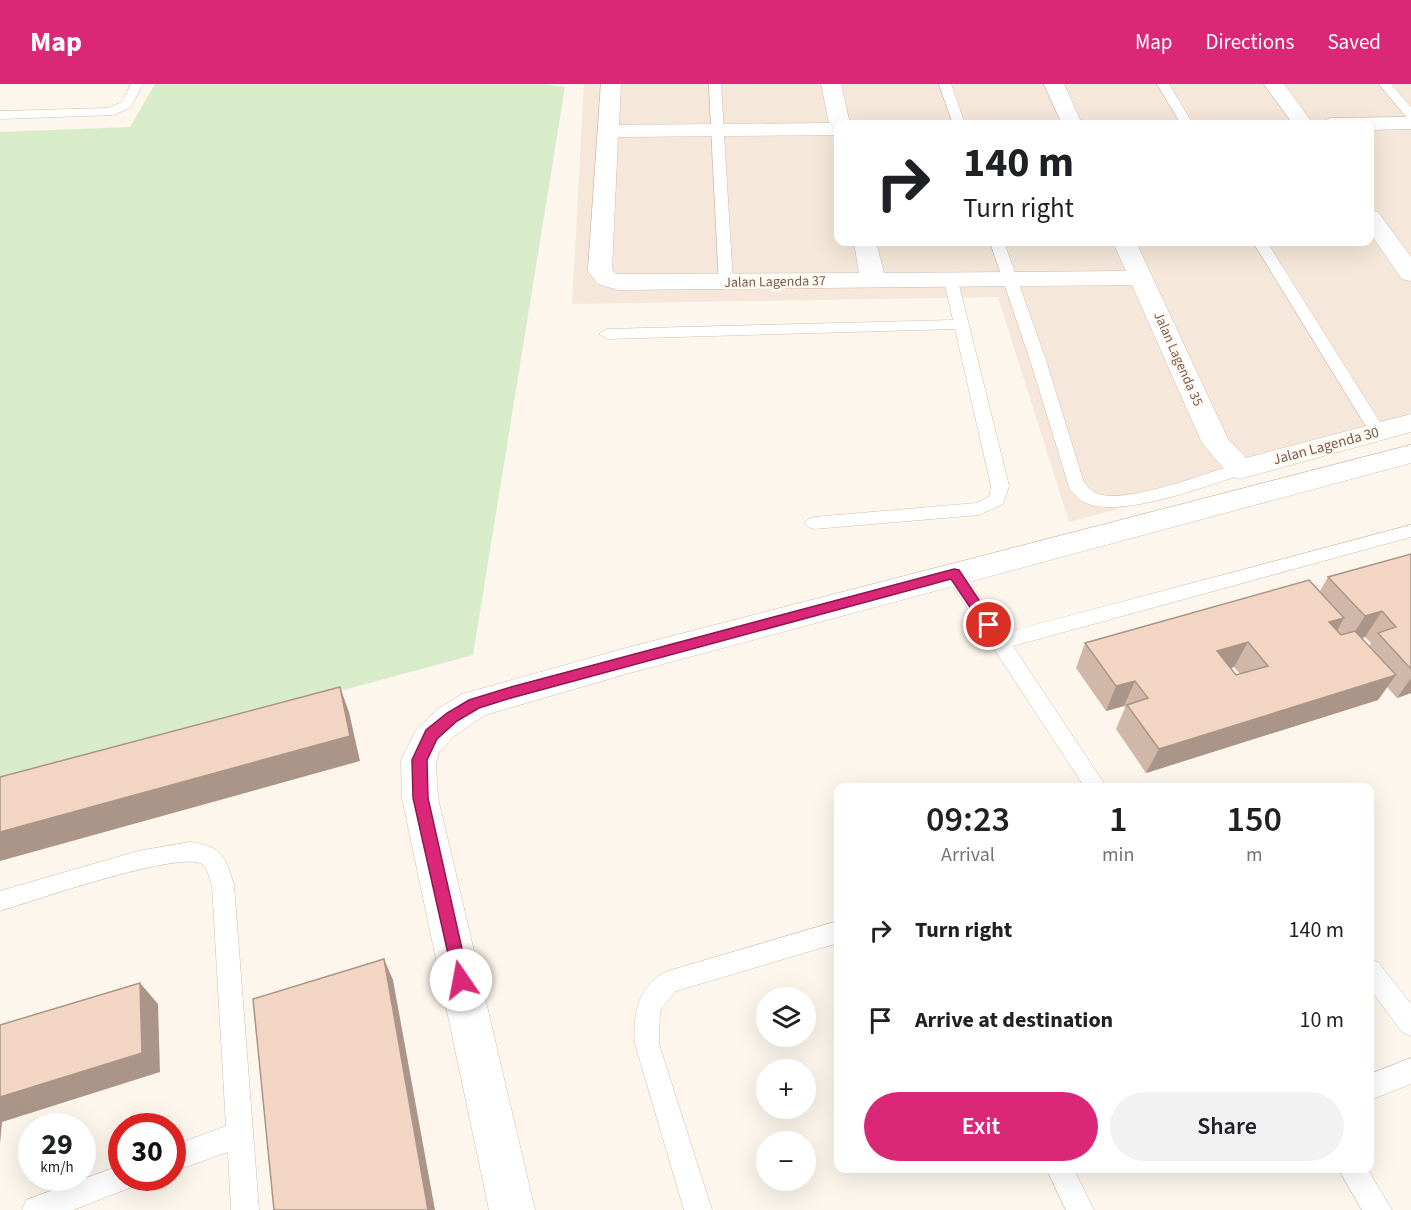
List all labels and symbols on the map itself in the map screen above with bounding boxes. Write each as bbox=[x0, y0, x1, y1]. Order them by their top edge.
street label: Jalan Lagenda 37 bbox=[724, 271, 826, 293]
street label: Jalan Lagenda 35 bbox=[1148, 308, 1208, 410]
street label: Jalan Lagenda 30 bbox=[1271, 422, 1381, 470]
pin bbox=[963, 599, 1014, 650]
position arrow bbox=[429, 948, 493, 1012]
speed limit sign: 30 bbox=[108, 1113, 186, 1191]

